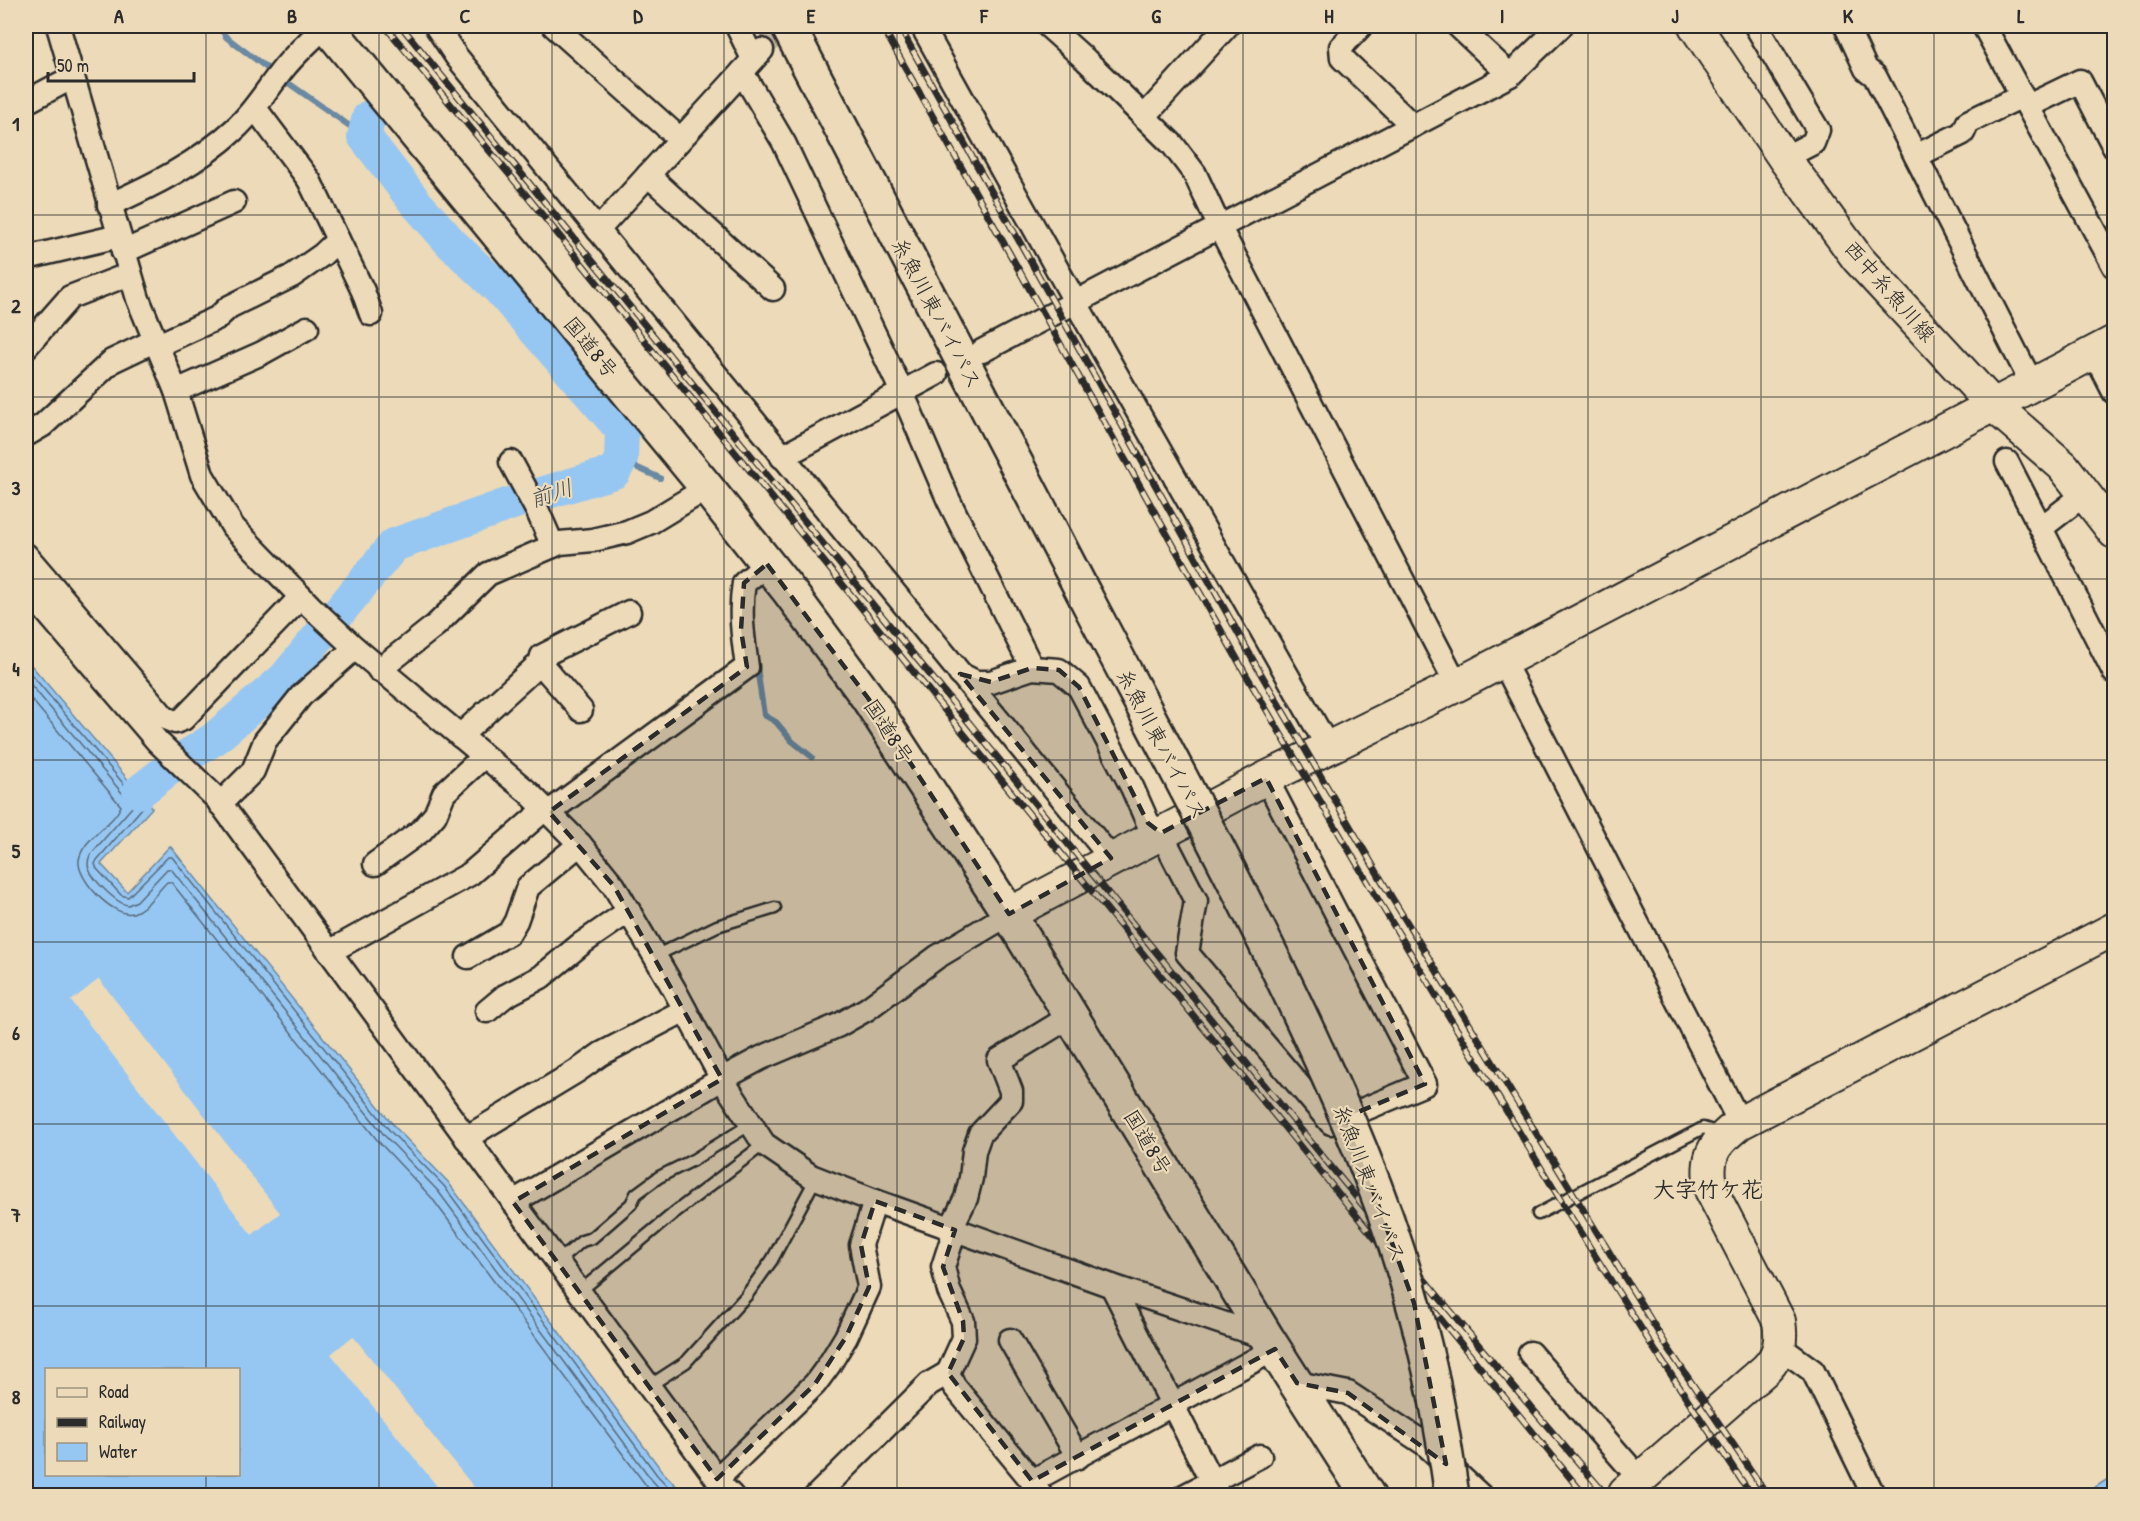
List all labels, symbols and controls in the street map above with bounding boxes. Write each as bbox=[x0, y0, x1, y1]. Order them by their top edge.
text: A bbox=[114, 2, 124, 29]
text: B bbox=[287, 2, 297, 29]
text: C bbox=[460, 2, 471, 29]
text: D bbox=[633, 2, 643, 29]
text: E bbox=[807, 2, 816, 29]
text: F bbox=[979, 2, 989, 29]
text: G bbox=[1151, 2, 1161, 29]
text: H bbox=[1324, 2, 1334, 29]
text: I bbox=[1500, 2, 1504, 29]
text: J bbox=[1671, 2, 1679, 29]
text: K bbox=[1843, 2, 1854, 29]
text: L bbox=[2017, 2, 2025, 29]
scale bar bbox=[48, 45, 194, 83]
text: 50 m bbox=[57, 53, 89, 78]
text: 1 bbox=[12, 110, 20, 137]
street label: 糸魚川東バイパス bbox=[885, 232, 989, 394]
street label: 西中糸魚川線 bbox=[1838, 234, 1942, 348]
text: 2 bbox=[11, 292, 21, 319]
street label: 国道8号 bbox=[557, 310, 625, 384]
water label: 前川 bbox=[525, 472, 577, 514]
text: 3 bbox=[12, 474, 21, 501]
text: 4 bbox=[12, 655, 20, 682]
street label: 糸魚川東バイパス bbox=[1110, 663, 1214, 825]
street label: 国道8号 bbox=[857, 693, 921, 769]
text: 5 bbox=[12, 837, 21, 864]
text: 6 bbox=[12, 1019, 20, 1046]
street label: 糸魚川東バイパス bbox=[1326, 1100, 1414, 1266]
street label: 国道8号 bbox=[1117, 1104, 1179, 1180]
district label: 大字竹ケ花 bbox=[1653, 1174, 1763, 1204]
text: 7 bbox=[10, 1201, 21, 1228]
legend bbox=[45, 1368, 240, 1476]
text: Road bbox=[99, 1379, 129, 1404]
text: 8 bbox=[12, 1383, 21, 1410]
text: Railway bbox=[99, 1409, 146, 1434]
text: Water bbox=[99, 1439, 137, 1464]

